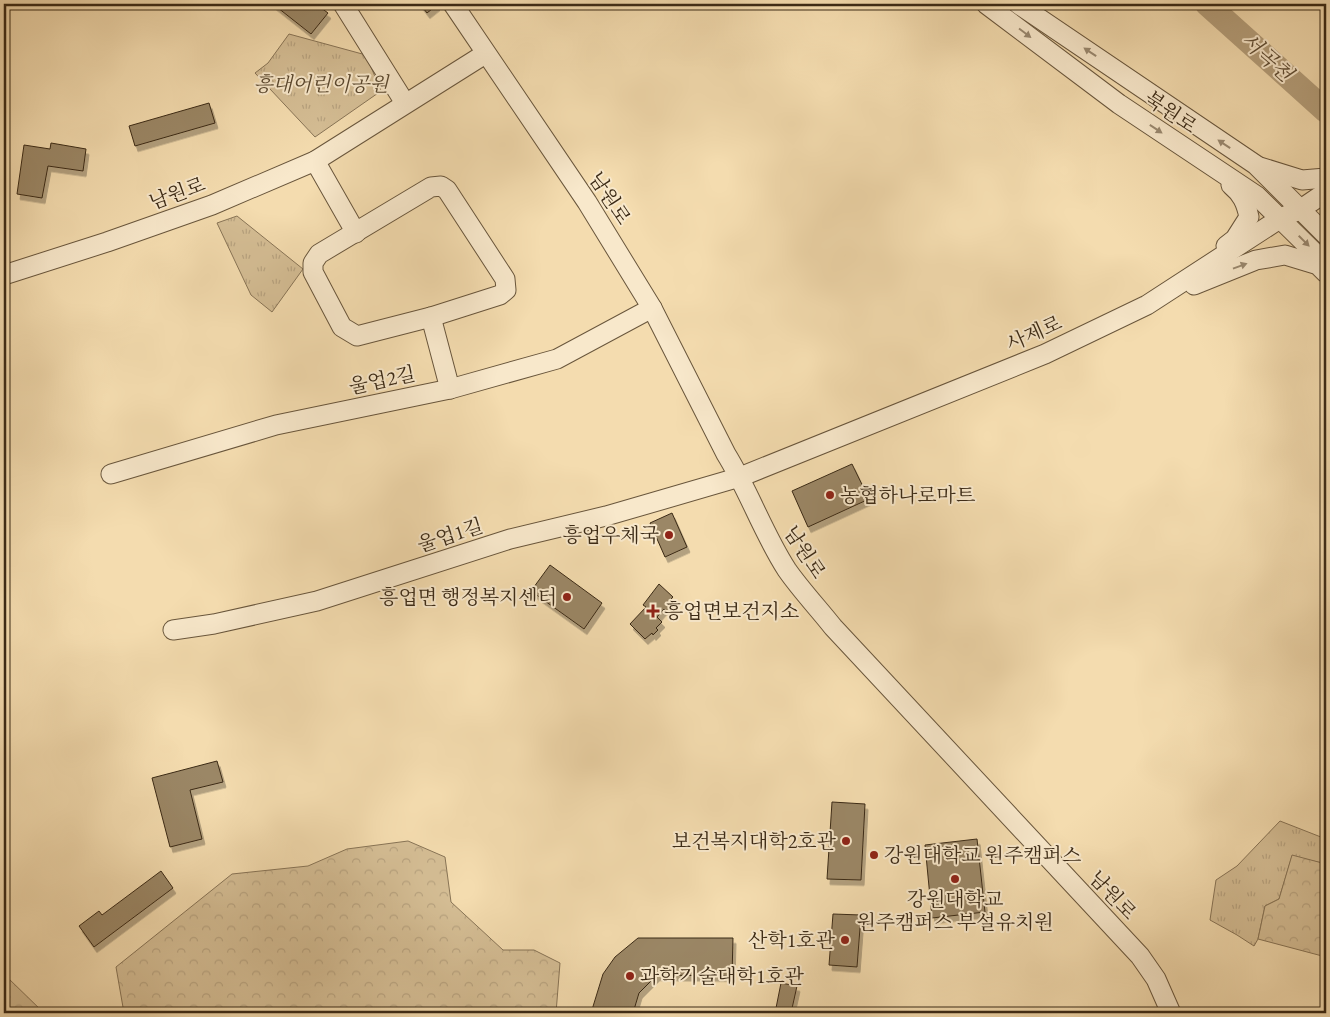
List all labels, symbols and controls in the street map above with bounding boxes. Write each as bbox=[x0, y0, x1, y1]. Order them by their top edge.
water label: 서곡천 bbox=[1236, 26, 1300, 88]
one-way arrow bbox=[1018, 28, 1032, 38]
one-way arrow bbox=[1083, 47, 1096, 56]
park label: 흥대어린이공원 bbox=[253, 71, 390, 97]
street label: 북원로 bbox=[1140, 85, 1202, 139]
one-way arrow bbox=[1149, 124, 1163, 134]
one-way arrow bbox=[1217, 139, 1230, 148]
street label: 남원로 bbox=[583, 167, 637, 229]
street label: 남원로 bbox=[145, 171, 209, 215]
one-way arrow bbox=[1298, 234, 1310, 246]
one-way arrow bbox=[1233, 262, 1248, 269]
street label: 사제로 bbox=[1002, 309, 1066, 357]
street label: 울업2길 bbox=[346, 360, 418, 400]
place label: 농협하나로마트 bbox=[840, 482, 975, 508]
marker: 농협하나로마트 bbox=[824, 489, 836, 501]
street label: 울업1길 bbox=[414, 512, 486, 558]
street label: 남원로 bbox=[778, 521, 832, 583]
place label: 흥업우체국 bbox=[562, 522, 659, 548]
marker: 흥업우체국 bbox=[663, 529, 675, 541]
place label: 흥업면 행정복지센터 bbox=[379, 584, 557, 610]
marker: 흥업면 행정복지센터 bbox=[561, 591, 573, 603]
place label: 흥업면보건지소 bbox=[664, 598, 799, 624]
marker: 흥업면보건지소 bbox=[646, 604, 660, 618]
place label: 보건복지대학2호관 bbox=[672, 828, 837, 854]
marker: 보건복지대학2호관 bbox=[840, 835, 852, 847]
place label: 강원대학교 원주캠퍼스 bbox=[884, 842, 1081, 868]
marker: 강원대학교 원주캠퍼스 bbox=[868, 849, 880, 861]
street label: 남원로 bbox=[1084, 865, 1142, 925]
marker: 강원대학교 원주캠퍼스 부설유치원 bbox=[949, 873, 961, 885]
place label: 강원대학교 원주캠퍼스 부설유치원 bbox=[856, 886, 1054, 935]
place label: 산학1호관 bbox=[748, 927, 836, 953]
marker: 산학1호관 bbox=[839, 934, 851, 946]
place label: 과학기술대학1호관 bbox=[640, 963, 805, 989]
marker: 과학기술대학1호관 bbox=[624, 970, 636, 982]

